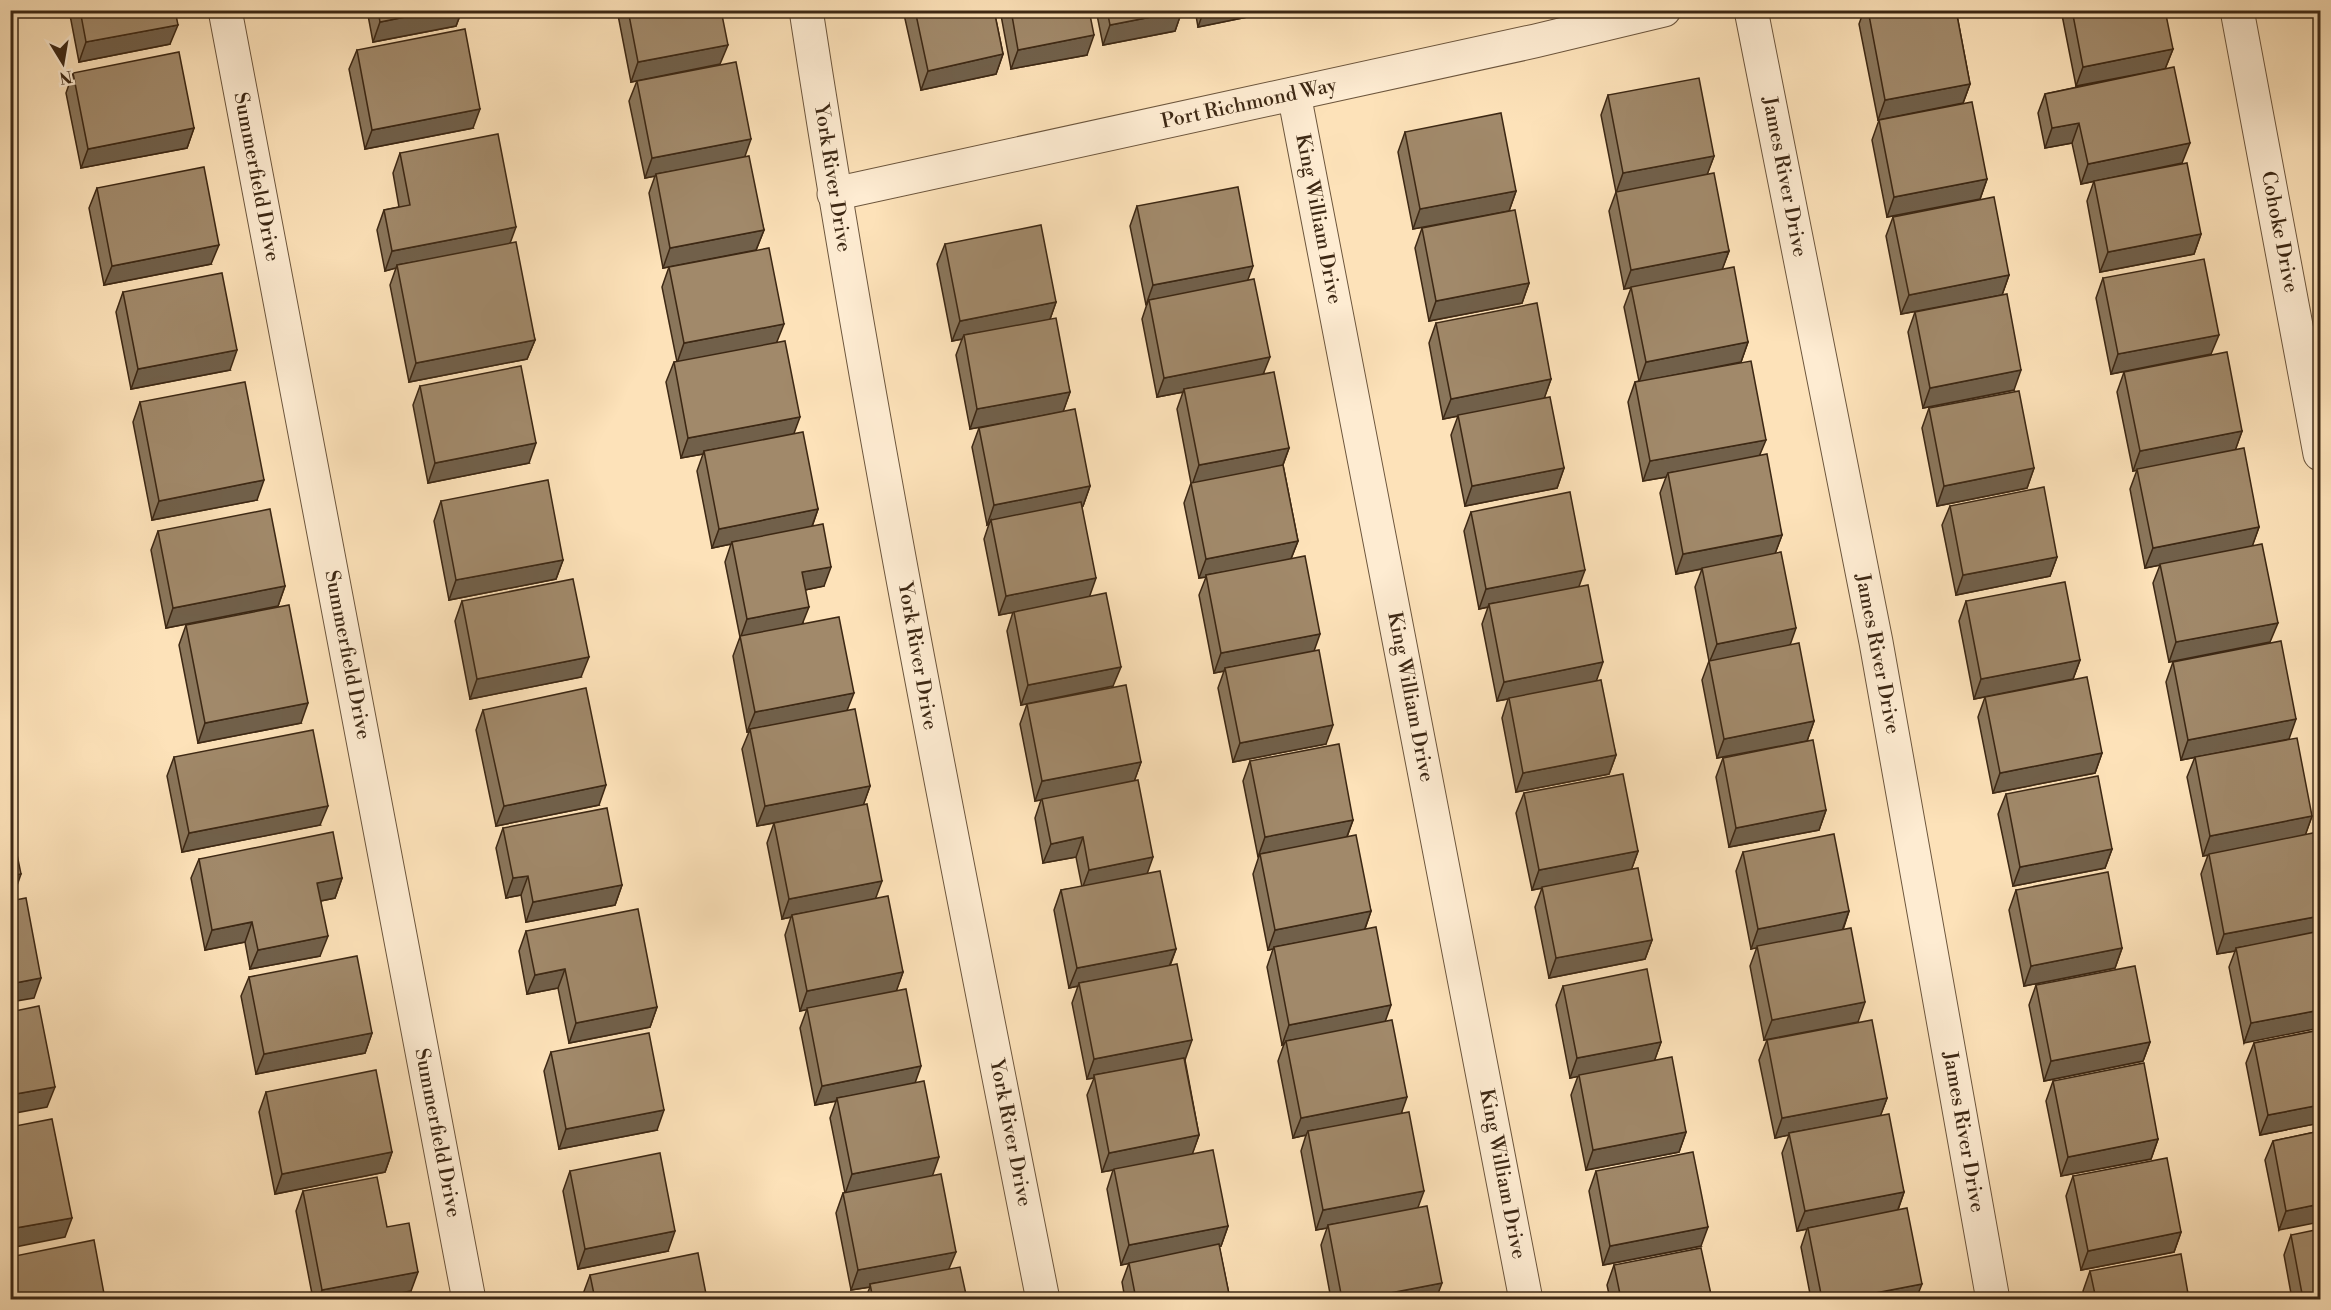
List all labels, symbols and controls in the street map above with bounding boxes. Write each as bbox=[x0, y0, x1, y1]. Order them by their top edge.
north arrow bbox=[33, 33, 93, 93]
text: N bbox=[57, 66, 74, 88]
street label: Port Richmond Way bbox=[1159, 73, 1339, 135]
street label: Summerfield Drive bbox=[227, 90, 285, 264]
street label: James River Drive bbox=[1756, 94, 1812, 259]
street label: York River Drive bbox=[808, 101, 856, 254]
street label: King William Drive bbox=[1289, 132, 1347, 306]
street label: Cohoke Drive bbox=[2255, 169, 2303, 295]
street label: Summerfield Drive bbox=[318, 568, 376, 742]
street label: James River Drive bbox=[1849, 571, 1905, 736]
street label: York River Drive bbox=[892, 579, 942, 732]
street label: King William Drive bbox=[1381, 610, 1439, 784]
street label: Summerfield Drive bbox=[408, 1046, 466, 1220]
street label: James River Drive bbox=[1936, 1049, 1989, 1214]
street label: York River Drive bbox=[983, 1056, 1037, 1209]
street label: King William Drive bbox=[1473, 1087, 1531, 1261]

